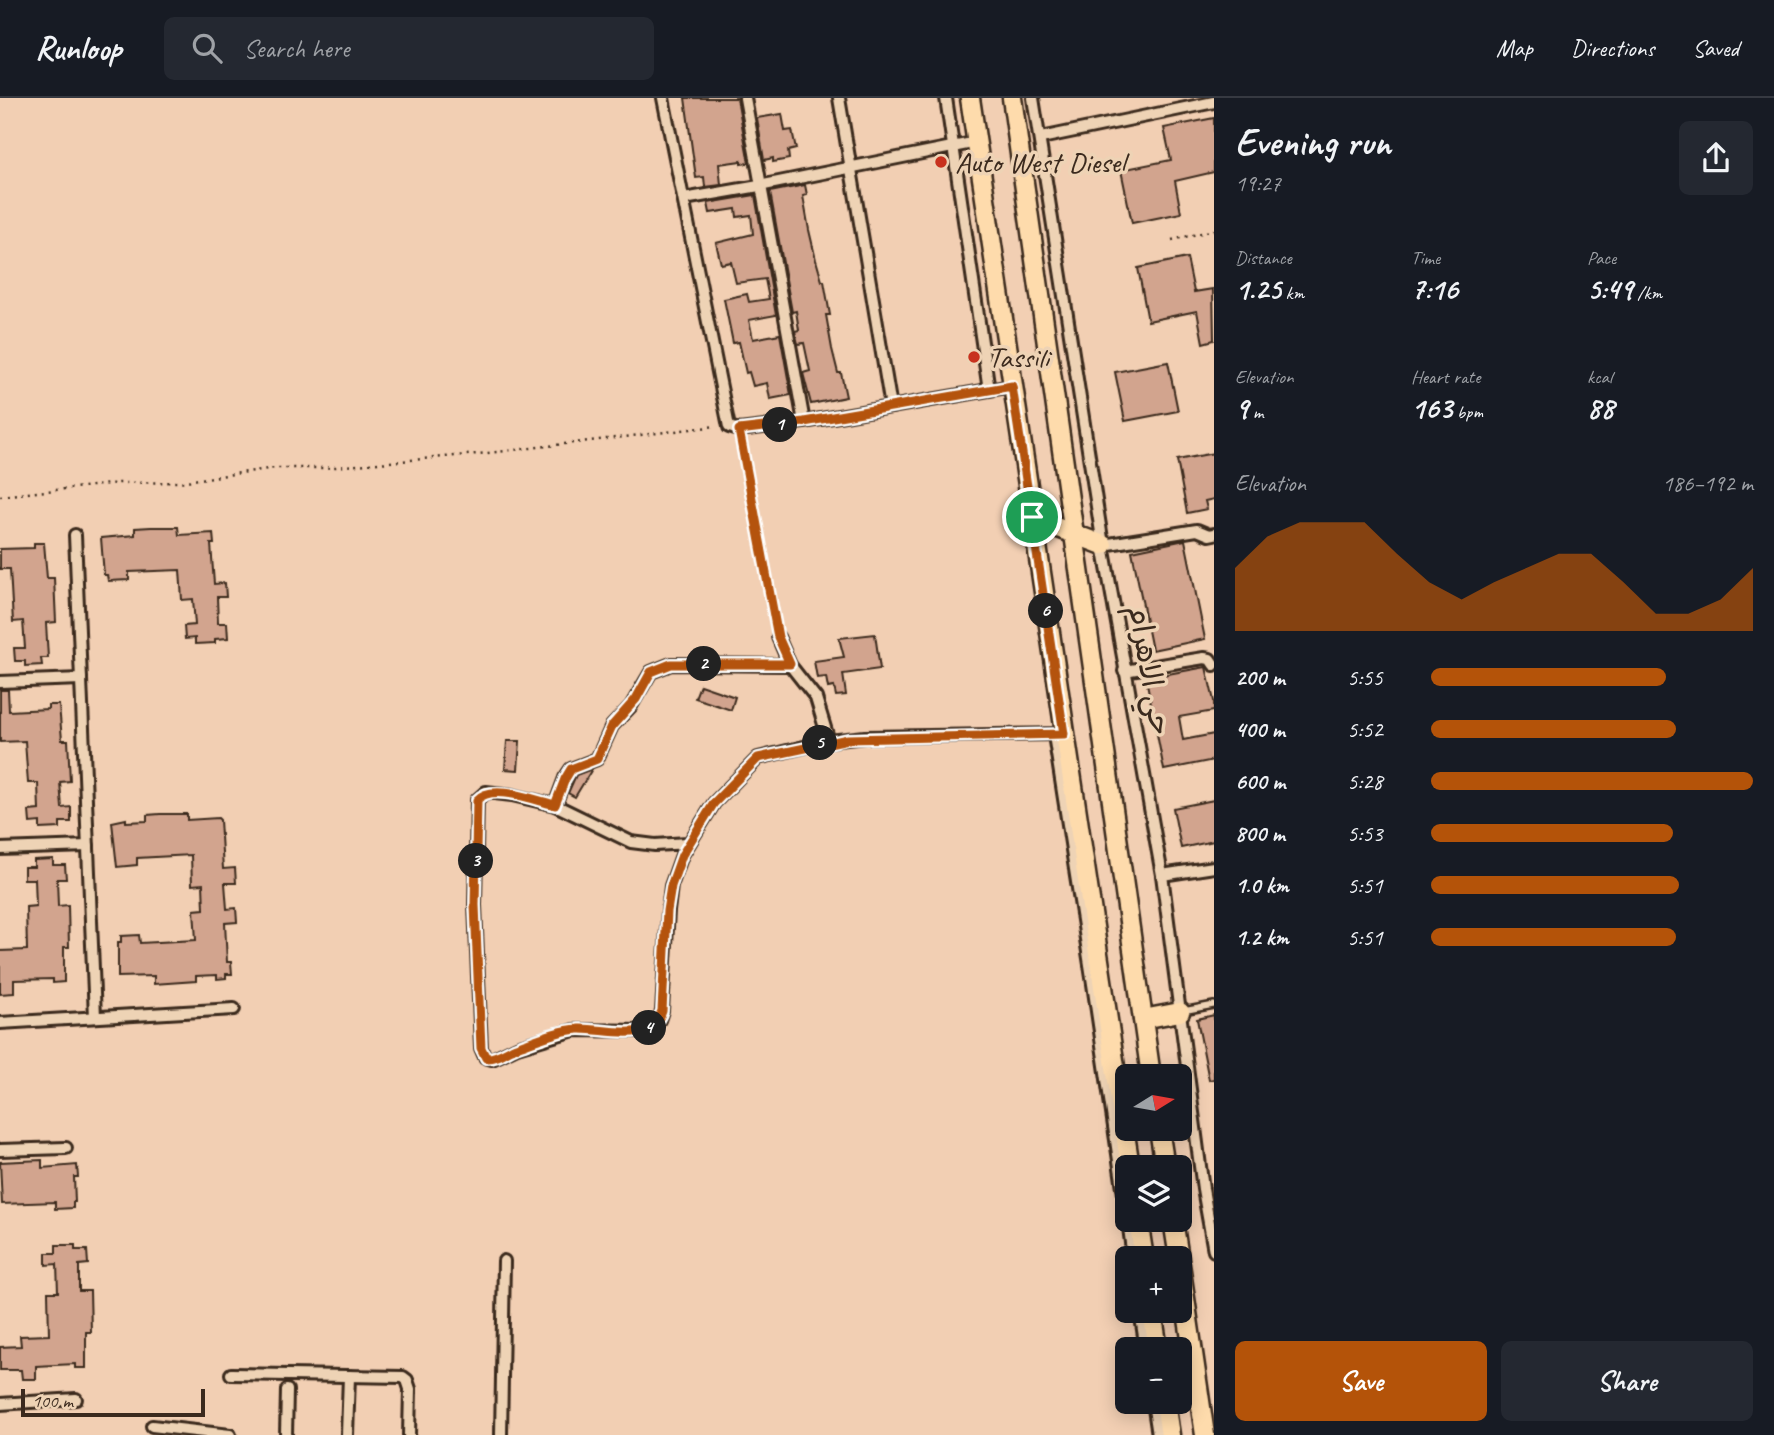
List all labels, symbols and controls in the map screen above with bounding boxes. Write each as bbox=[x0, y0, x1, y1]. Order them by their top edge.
search box bbox=[164, 17, 654, 80]
text: Runloop bbox=[35, 27, 122, 69]
icon: search bbox=[188, 29, 226, 67]
text: Search here bbox=[244, 32, 349, 65]
text: Map bbox=[1496, 33, 1533, 63]
text: Directions bbox=[1571, 33, 1654, 63]
text: Saved bbox=[1692, 33, 1739, 63]
text: Evening run bbox=[1235, 119, 1391, 166]
button: share bbox=[1679, 121, 1753, 195]
place label: Auto West Diesel bbox=[955, 143, 1130, 181]
marker: Auto West Diesel bbox=[933, 154, 949, 170]
text: 19:27 bbox=[1235, 169, 1281, 198]
text: Distance bbox=[1235, 246, 1292, 270]
text: Time bbox=[1411, 246, 1440, 270]
text: Pace bbox=[1587, 246, 1616, 270]
text: 1.25 bbox=[1235, 270, 1281, 308]
text: 7:16 bbox=[1411, 270, 1458, 308]
text: 5:49 bbox=[1587, 270, 1633, 308]
text: km bbox=[1281, 281, 1304, 305]
text: /km bbox=[1633, 281, 1662, 305]
place label: Tassili bbox=[988, 338, 1052, 376]
marker: Tassili bbox=[966, 349, 982, 365]
text: Elevation bbox=[1235, 365, 1293, 389]
text: Heart rate bbox=[1411, 365, 1480, 389]
text: kcal bbox=[1587, 365, 1612, 389]
text: 9 bbox=[1235, 389, 1248, 427]
text: 163 bbox=[1411, 389, 1452, 427]
text: 88 bbox=[1587, 389, 1614, 427]
text: m bbox=[1248, 400, 1263, 424]
text: bpm bbox=[1452, 400, 1483, 424]
pin: 1 bbox=[762, 408, 798, 442]
text: 1 bbox=[775, 412, 784, 436]
text: Elevation bbox=[1235, 469, 1306, 498]
text: 186–192 m bbox=[1662, 469, 1753, 498]
pin bbox=[1002, 487, 1062, 547]
icon: arrive bbox=[1013, 498, 1051, 536]
pin: 6 bbox=[1028, 594, 1064, 628]
text: 6 bbox=[1041, 598, 1050, 622]
street label: حي الاهرام bbox=[1113, 602, 1180, 739]
pin: 2 bbox=[686, 646, 722, 682]
text: 2 bbox=[699, 651, 708, 675]
text: 200 m bbox=[1235, 663, 1285, 692]
text: 5:55 bbox=[1347, 663, 1383, 692]
text: 400 m bbox=[1235, 715, 1285, 744]
text: 5:52 bbox=[1347, 715, 1383, 744]
pin: 5 bbox=[802, 726, 838, 760]
text: 5 bbox=[815, 730, 824, 754]
text: 600 m bbox=[1235, 767, 1285, 796]
text: 5:28 bbox=[1347, 767, 1383, 796]
text: 800 m bbox=[1235, 819, 1285, 848]
text: 5:53 bbox=[1347, 819, 1383, 848]
pin: 3 bbox=[458, 844, 494, 878]
text: 3 bbox=[471, 848, 480, 872]
text: 1.0 km bbox=[1235, 871, 1289, 900]
text: 5:51 bbox=[1347, 871, 1383, 900]
text: 1.2 km bbox=[1235, 923, 1289, 952]
text: 5:51 bbox=[1347, 923, 1383, 952]
pin: 4 bbox=[632, 1010, 666, 1046]
text: 4 bbox=[644, 1015, 653, 1039]
north arrow bbox=[1115, 1064, 1192, 1141]
map controls bbox=[1115, 1064, 1192, 1414]
button: layers bbox=[1115, 1155, 1192, 1232]
button: + bbox=[1115, 1246, 1192, 1323]
button: − bbox=[1115, 1337, 1192, 1414]
button: Save bbox=[1235, 1341, 1487, 1421]
button: Share bbox=[1501, 1341, 1753, 1421]
scale bar bbox=[21, 1386, 205, 1418]
text: 100 m bbox=[32, 1389, 73, 1413]

